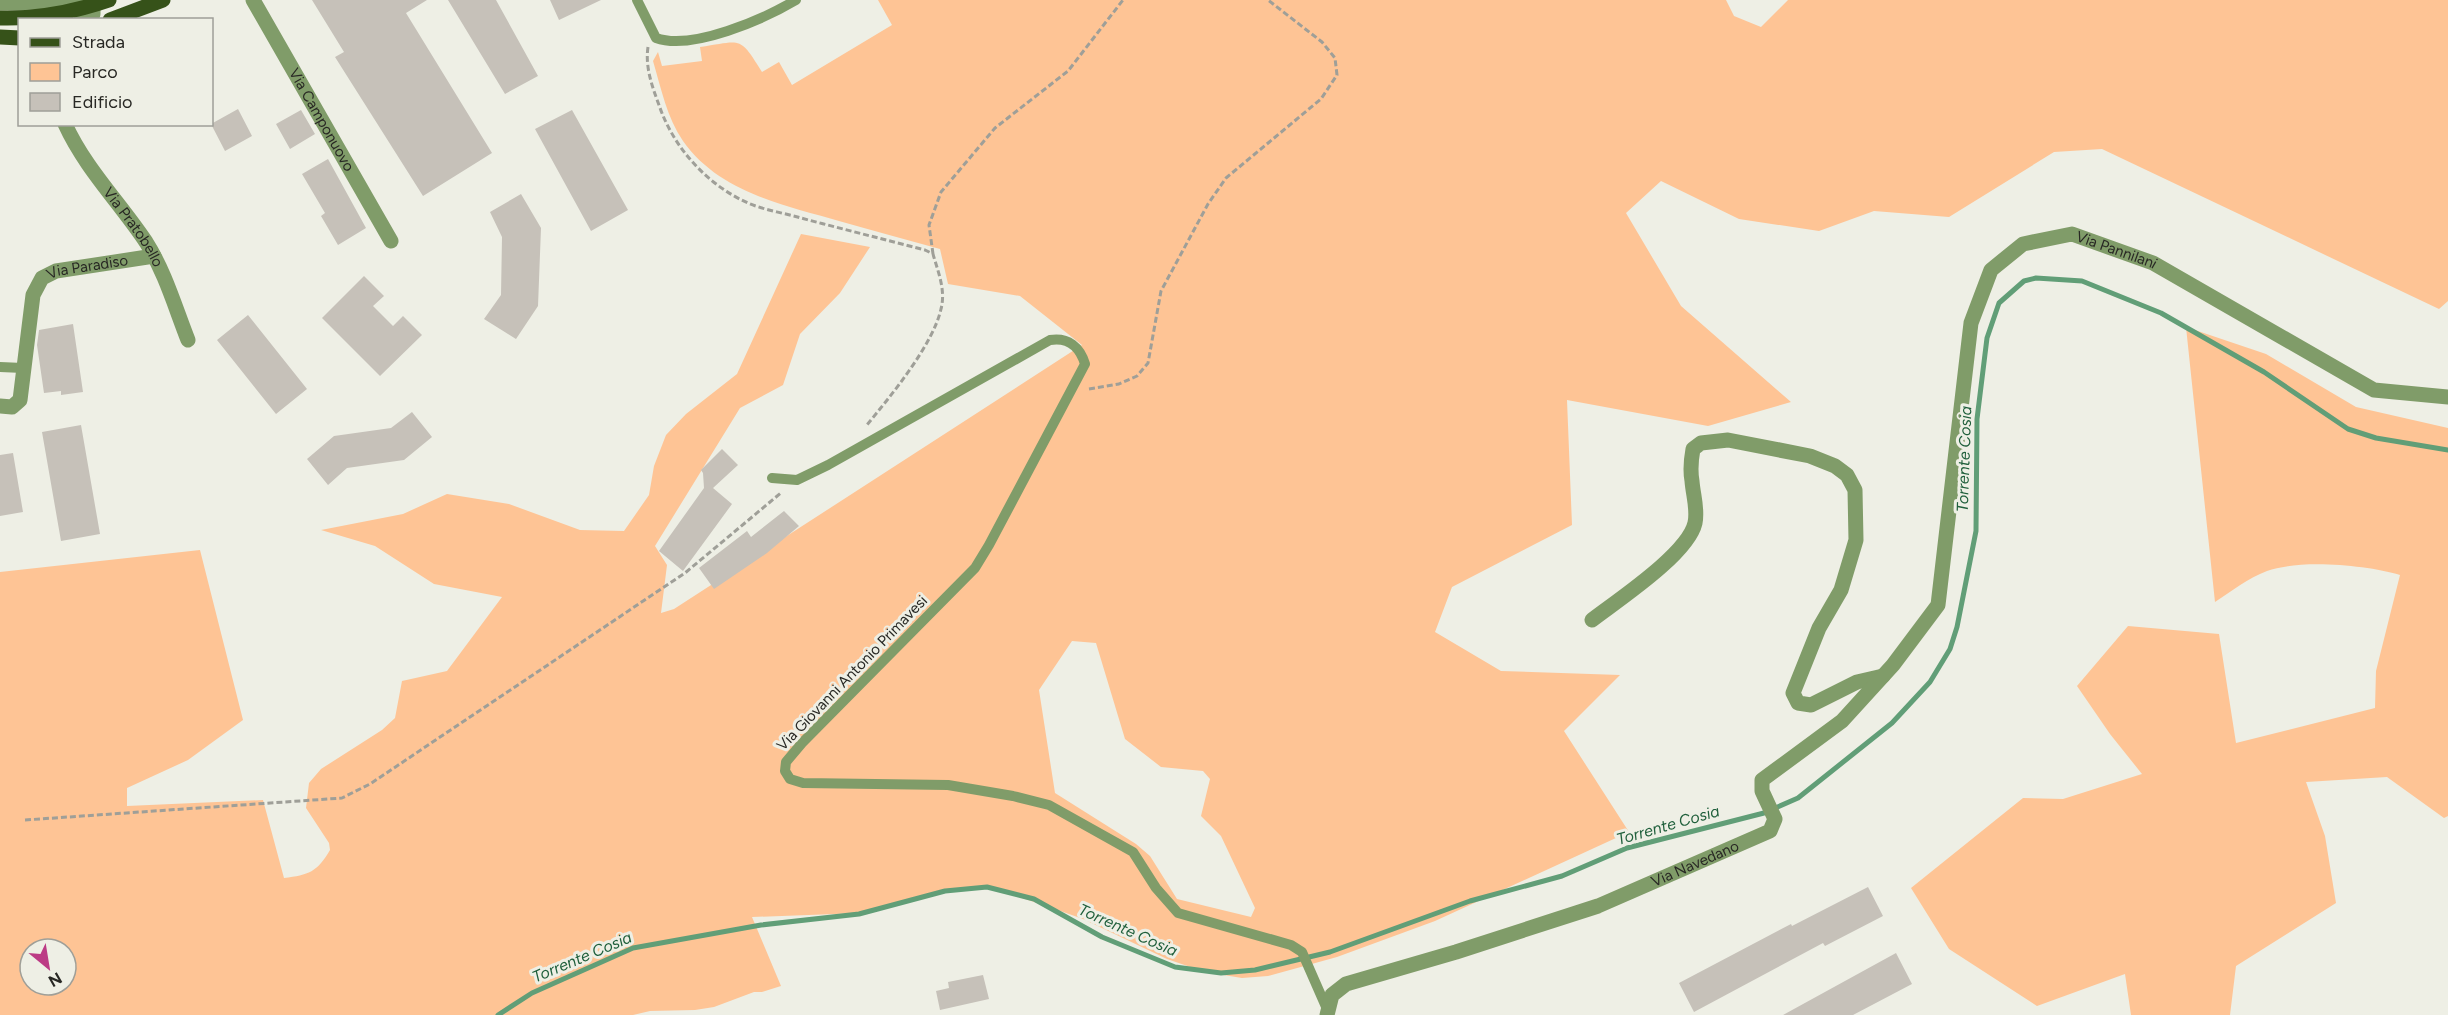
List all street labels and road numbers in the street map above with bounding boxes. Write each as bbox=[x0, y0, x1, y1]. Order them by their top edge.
street label: Via Camponuovo bbox=[285, 65, 358, 175]
street label: Via Pratobello bbox=[99, 184, 167, 270]
street label: Via Pannilani bbox=[2074, 227, 2161, 273]
street label: Via Paradiso bbox=[44, 251, 130, 283]
street label: Via Giovanni Antonio Primavesi bbox=[773, 592, 931, 754]
street label: Via Navedano bbox=[1648, 837, 1742, 891]

